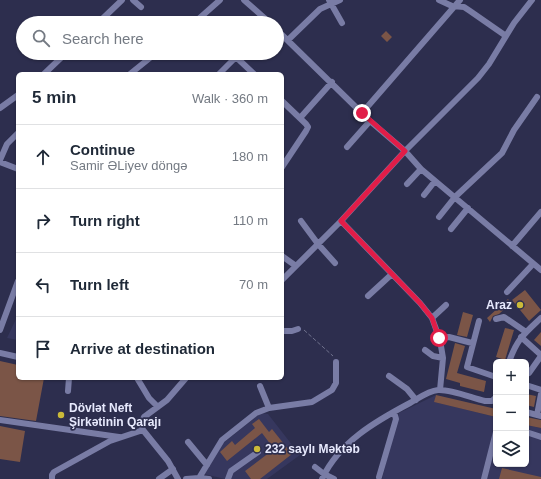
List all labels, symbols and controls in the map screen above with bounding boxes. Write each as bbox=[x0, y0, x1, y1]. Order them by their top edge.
search box bbox=[16, 16, 284, 60]
icon: search bbox=[30, 27, 52, 49]
text: Search here bbox=[62, 30, 144, 47]
text: 5 min bbox=[32, 88, 76, 107]
text: Walk · 360 m bbox=[192, 91, 268, 106]
route end bbox=[353, 104, 371, 122]
text: Continue bbox=[70, 141, 135, 158]
icon: ahead bbox=[32, 146, 54, 168]
text: 180 m bbox=[232, 149, 268, 164]
text: Samir ƏLiyev döngə bbox=[70, 158, 187, 173]
icon: right bbox=[32, 210, 54, 232]
text: Turn right bbox=[70, 212, 140, 229]
text: 110 m bbox=[233, 213, 268, 228]
icon: left bbox=[32, 274, 54, 296]
text: Turn left bbox=[70, 276, 129, 293]
text: 70 m bbox=[239, 277, 268, 292]
place label: Araz bbox=[486, 298, 512, 312]
marker: Araz bbox=[515, 300, 525, 310]
route start bbox=[430, 329, 448, 347]
icon: arrive bbox=[32, 338, 54, 360]
text: Arrive at destination bbox=[70, 340, 215, 357]
map controls bbox=[493, 359, 529, 467]
button: + bbox=[493, 359, 529, 395]
button: − bbox=[493, 395, 529, 431]
place label: Dövlət Neft Şirkətinin Qarajı bbox=[69, 401, 161, 429]
marker: Dövlət Neft Şirkətinin Qarajı bbox=[56, 410, 66, 420]
button: layers bbox=[493, 431, 529, 467]
place label: 232 saylı Məktəb bbox=[265, 442, 360, 456]
marker: 232 saylı Məktəb bbox=[252, 444, 262, 454]

